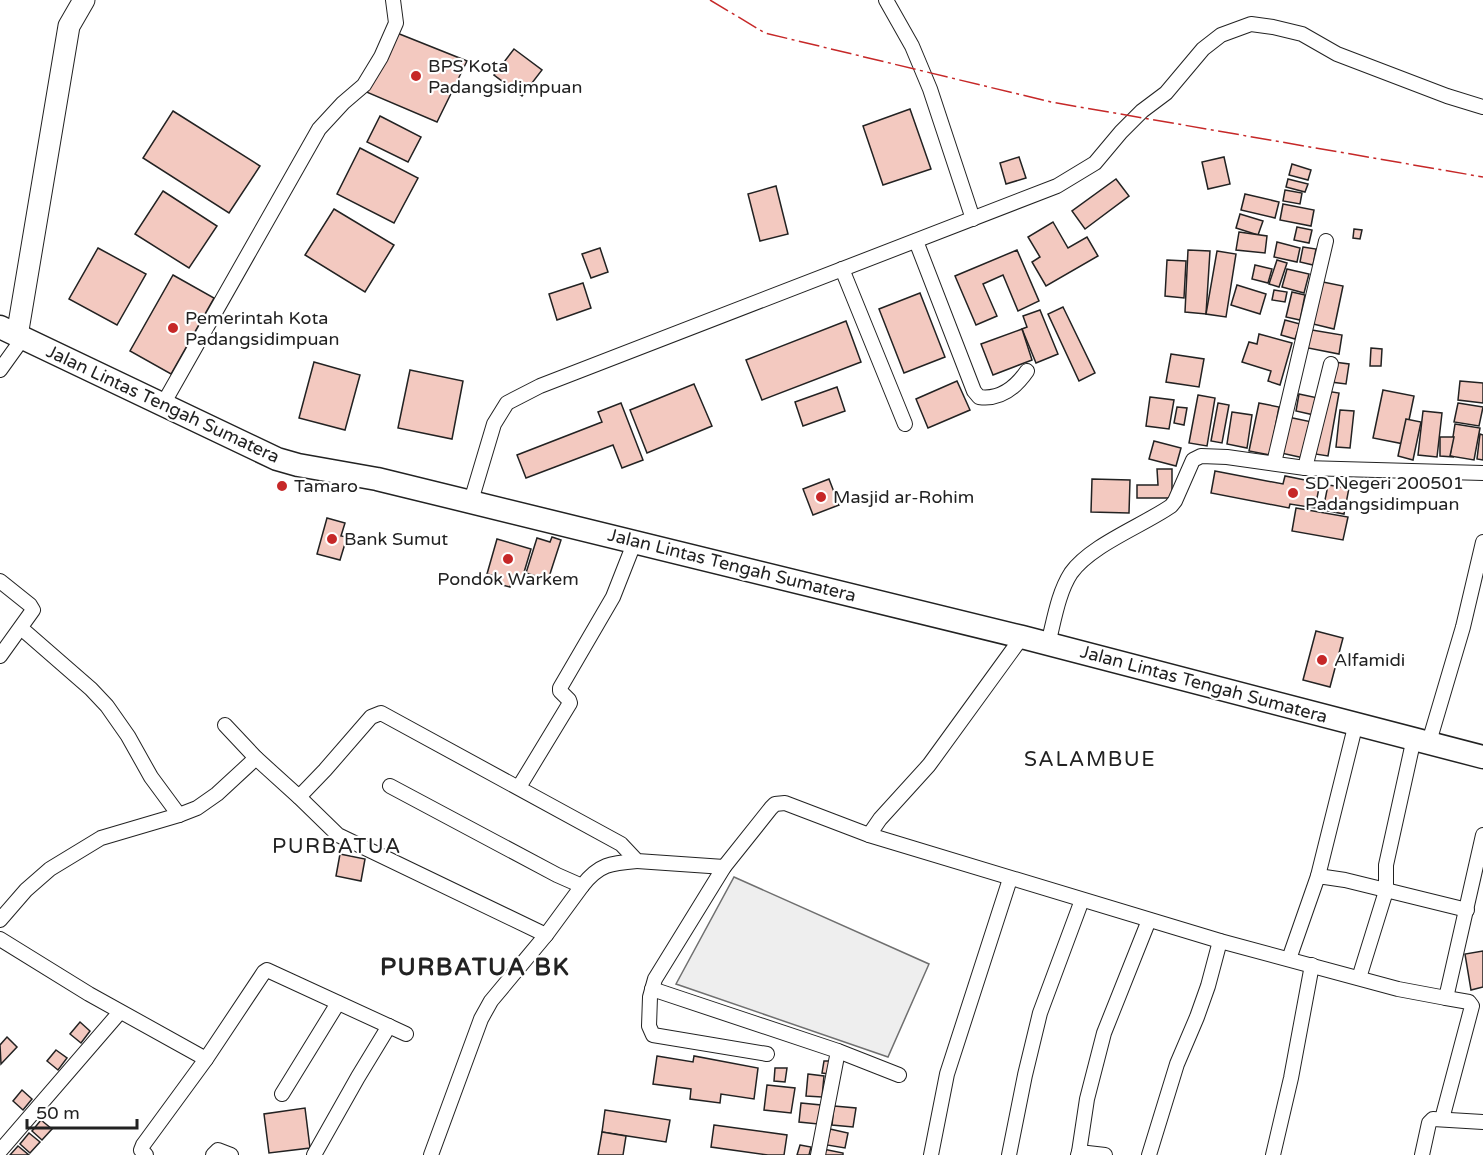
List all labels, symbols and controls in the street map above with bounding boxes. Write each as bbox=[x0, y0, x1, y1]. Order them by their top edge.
place label: BPS Kota Padangsidimpuan bbox=[428, 55, 582, 98]
marker: BPS Kota Padangsidimpuan bbox=[409, 69, 423, 83]
place label: Pemerintah Kota Padangsidimpuan bbox=[185, 307, 339, 350]
marker: Pemerintah Kota Padangsidimpuan bbox=[166, 321, 180, 335]
street label: Jalan Lintas Tengah Sumatera bbox=[43, 340, 283, 468]
place label: SD Negeri 200501 Padangsidimpuan bbox=[1305, 472, 1464, 515]
place label: Tamaro bbox=[294, 475, 358, 497]
marker: Tamaro bbox=[275, 479, 289, 493]
place label: Masjid ar-Rohim bbox=[833, 486, 974, 508]
marker: SD Negeri 200501 Padangsidimpuan bbox=[1286, 486, 1300, 500]
marker: Masjid ar-Rohim bbox=[814, 490, 828, 504]
street label: Jalan Lintas Tengah Sumatera bbox=[606, 523, 858, 607]
place label: Bank Sumut bbox=[344, 528, 448, 550]
marker: Bank Sumut bbox=[325, 532, 339, 546]
marker: Pondok Warkem bbox=[501, 552, 515, 566]
place label: Pondok Warkem bbox=[437, 568, 579, 590]
street label: Jalan Lintas Tengah Sumatera bbox=[1078, 640, 1330, 728]
place label: Alfamidi bbox=[1334, 649, 1405, 671]
marker: Alfamidi bbox=[1315, 653, 1329, 667]
district label: SALAMBUE bbox=[1024, 747, 1156, 772]
district label: PURBATUA bbox=[272, 834, 402, 859]
district label: PURBATUA BK bbox=[380, 953, 570, 982]
scale bar bbox=[27, 1092, 136, 1130]
text: 50 m bbox=[36, 1102, 80, 1124]

